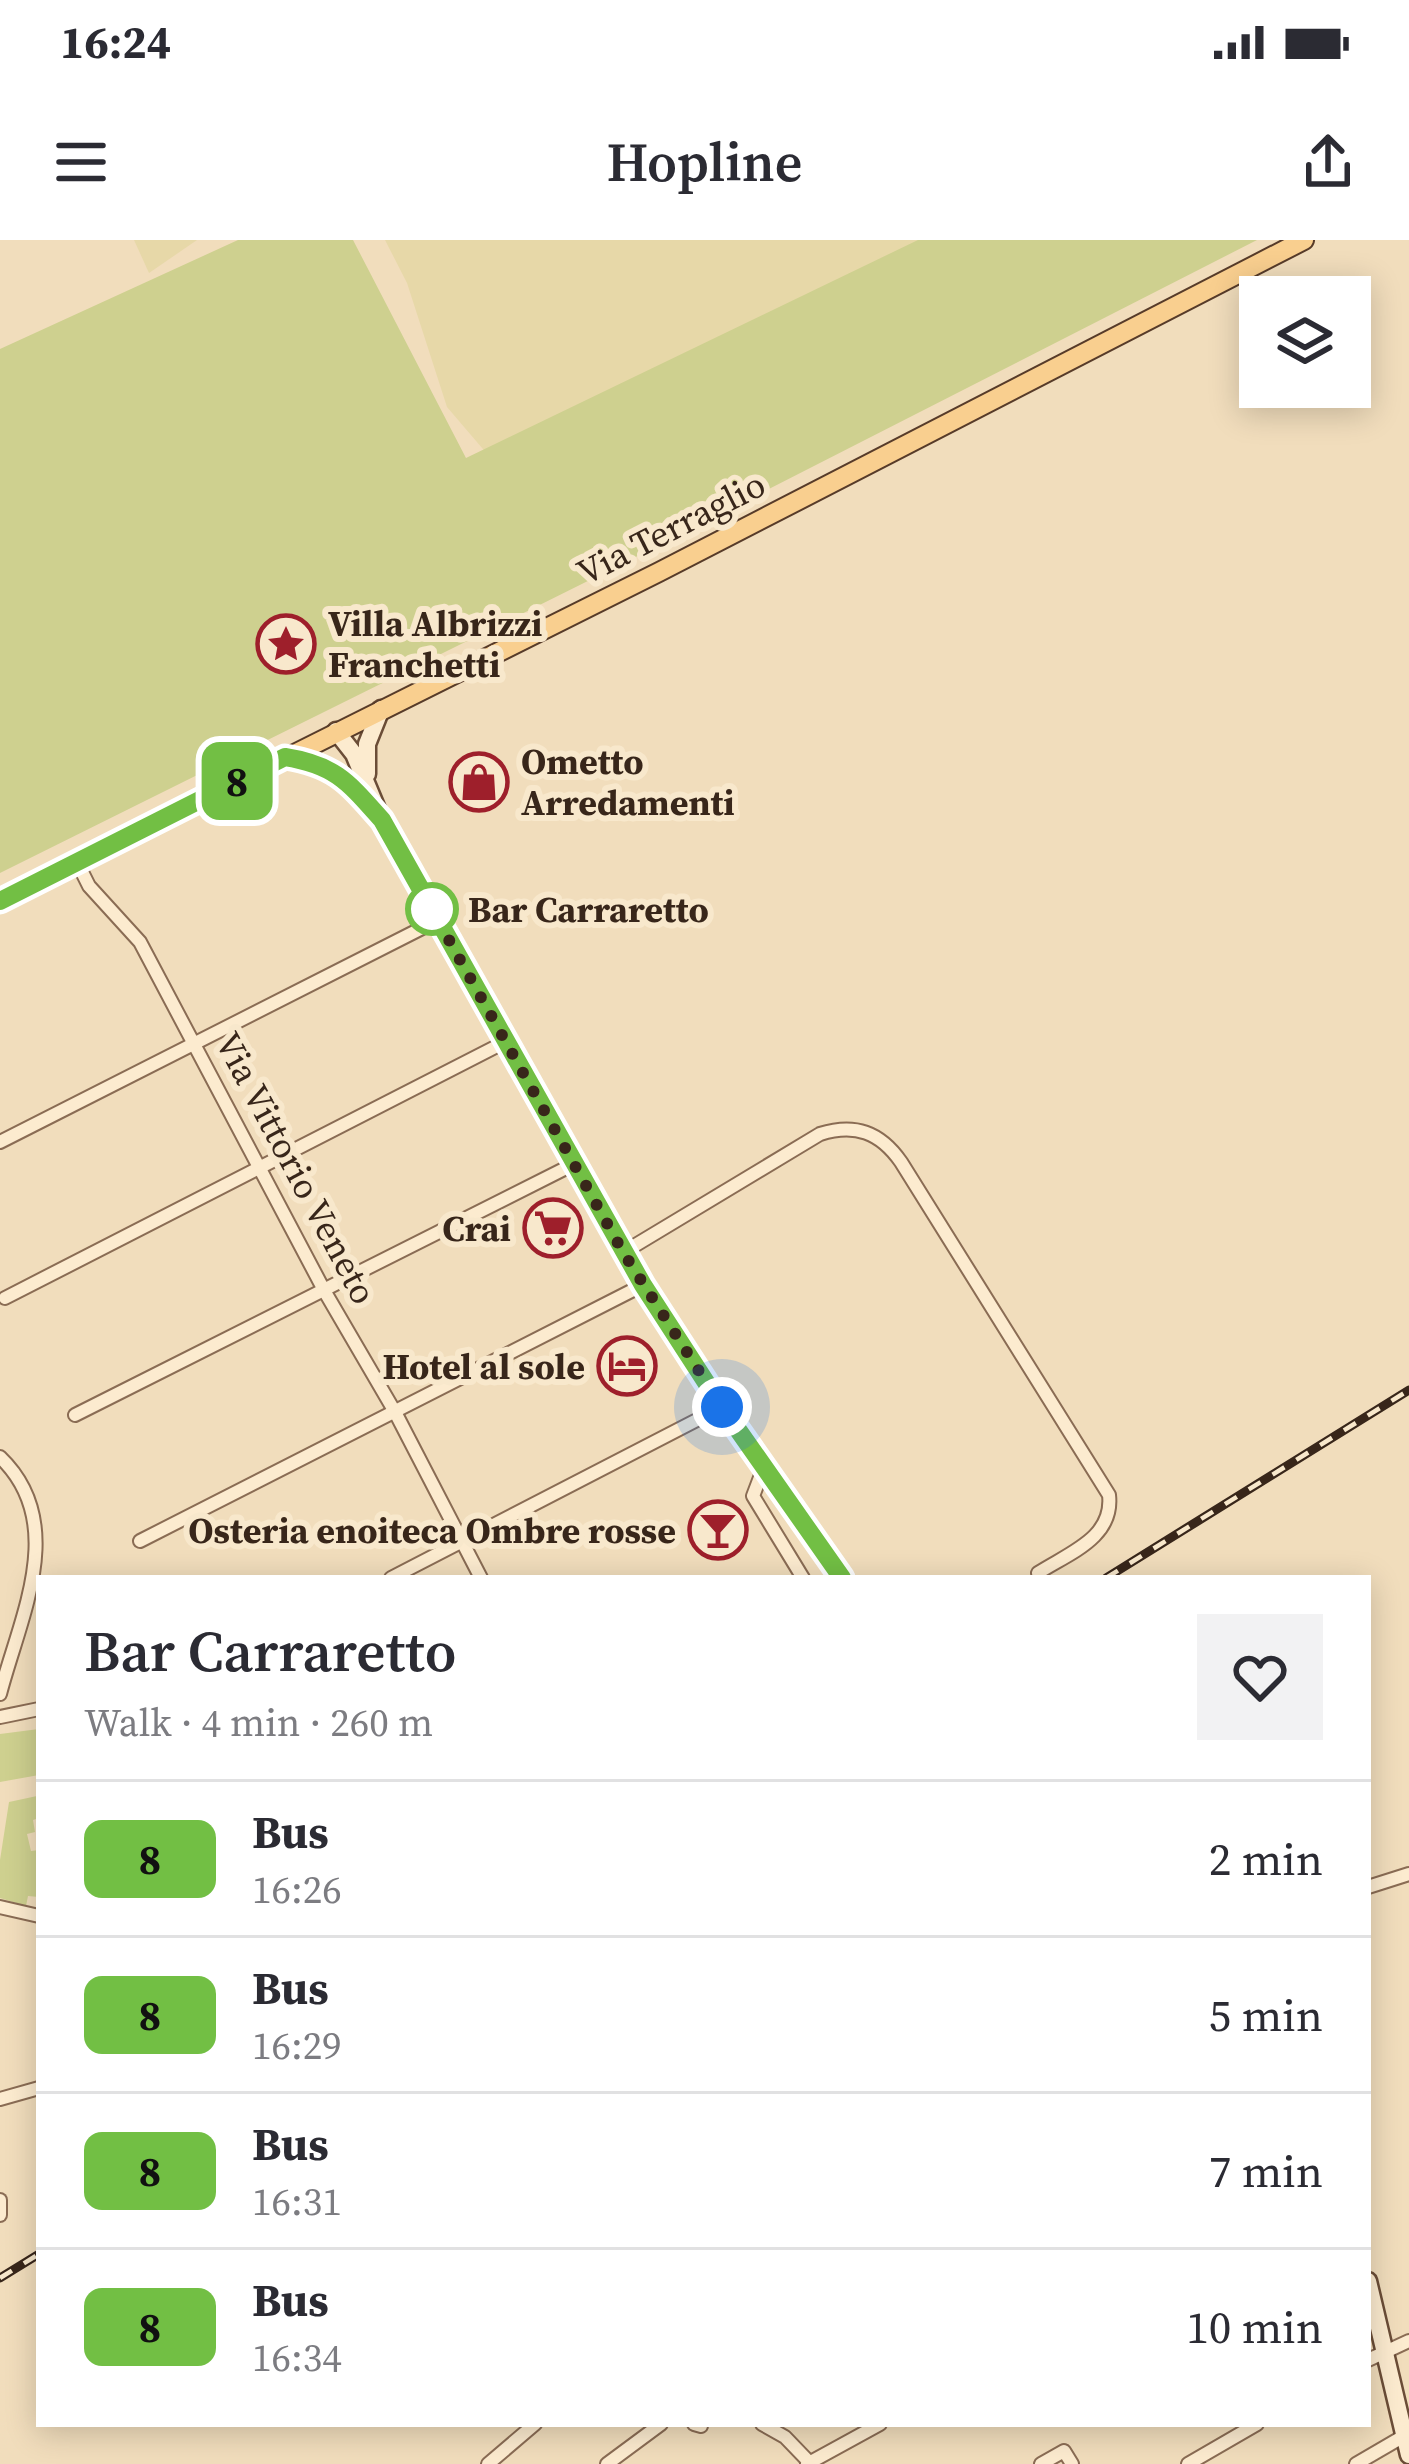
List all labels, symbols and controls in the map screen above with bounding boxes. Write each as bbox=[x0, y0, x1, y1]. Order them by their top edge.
text: 16:24 bbox=[60, 11, 171, 73]
text: Hopline bbox=[606, 125, 803, 199]
icon: menu bbox=[48, 129, 114, 195]
icon: share bbox=[1295, 129, 1361, 195]
map controls bbox=[1239, 276, 1371, 408]
button: layers bbox=[1239, 276, 1371, 408]
street label: Via Terraglio bbox=[569, 460, 773, 596]
place label: Villa Albrizzi Franchetti bbox=[328, 599, 542, 689]
place icon: Villa Albrizzi Franchetti bbox=[255, 613, 317, 675]
place label: Ometto Arredamenti bbox=[521, 737, 735, 827]
line badge: 8 bbox=[198, 742, 276, 820]
shop icon: Ometto Arredamenti bbox=[448, 751, 510, 813]
text: 8 bbox=[226, 752, 248, 810]
marker: Bar Carraretto bbox=[407, 884, 457, 934]
place label: Bar Carraretto bbox=[468, 885, 709, 934]
street label: Via Vittorio Veneto bbox=[204, 1023, 388, 1313]
supermarket icon: Crai bbox=[522, 1197, 584, 1259]
place label: Crai bbox=[442, 1204, 511, 1253]
hotel icon: Hotel al sole bbox=[596, 1335, 658, 1397]
place label: Hotel al sole bbox=[383, 1342, 585, 1391]
your location bbox=[692, 1377, 752, 1437]
bar icon: Osteria enoiteca Ombre rosse bbox=[687, 1499, 749, 1561]
place label: Osteria enoiteca Ombre rosse bbox=[188, 1506, 676, 1555]
text: Bar Carraretto bbox=[84, 1612, 456, 1690]
button: heart bbox=[1197, 1614, 1323, 1740]
text: Walk · 4 min · 260 m bbox=[84, 1696, 433, 1749]
text: Bus bbox=[252, 1801, 329, 1863]
text: 2 min bbox=[1209, 1828, 1323, 1890]
text: 8 bbox=[139, 1830, 161, 1888]
text: 16:26 bbox=[252, 1863, 342, 1916]
text: Bus bbox=[252, 1957, 329, 2019]
text: 5 min bbox=[1209, 1984, 1323, 2046]
text: 8 bbox=[139, 1986, 161, 2044]
text: 16:29 bbox=[252, 2019, 342, 2072]
text: Bus bbox=[252, 2113, 329, 2175]
text: 7 min bbox=[1209, 2140, 1323, 2202]
text: 8 bbox=[139, 2142, 161, 2200]
text: 16:31 bbox=[252, 2175, 342, 2228]
text: Bus bbox=[252, 2269, 329, 2331]
text: 10 min bbox=[1186, 2296, 1323, 2358]
text: 8 bbox=[139, 2298, 161, 2356]
text: 16:34 bbox=[252, 2331, 342, 2384]

